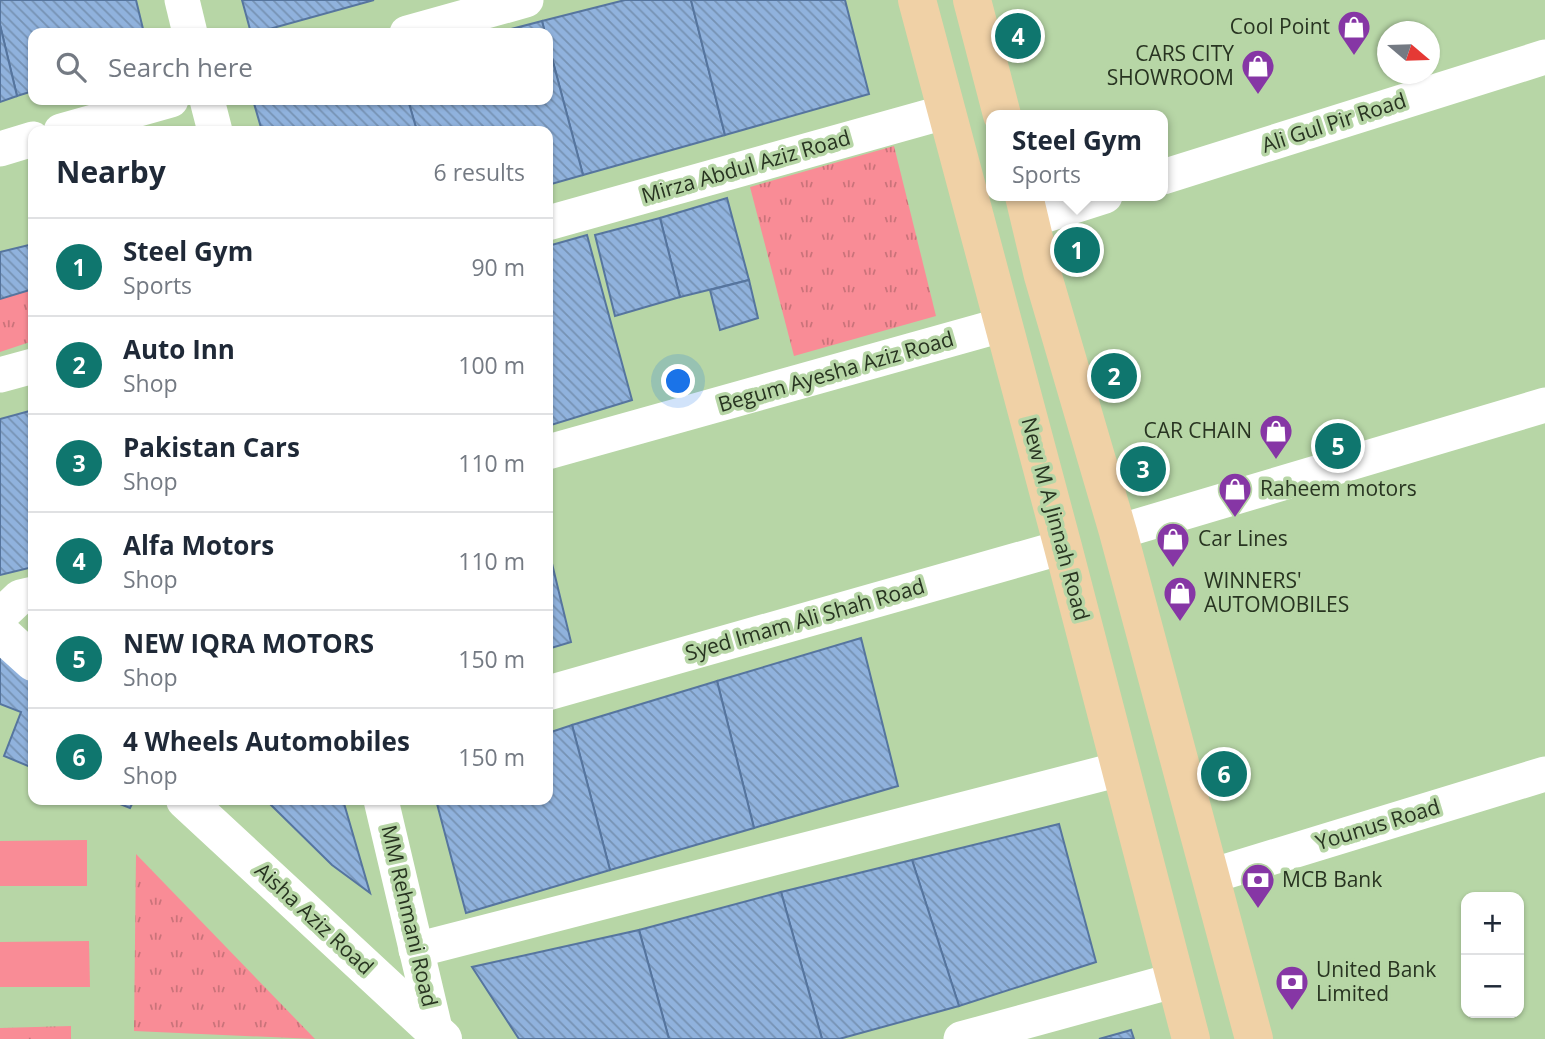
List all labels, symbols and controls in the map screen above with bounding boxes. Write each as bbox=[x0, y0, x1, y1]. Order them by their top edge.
shop icon: Cool Point bbox=[1335, 8, 1373, 57]
pin: 4 bbox=[995, 10, 1041, 62]
place label: Cool Point bbox=[1230, 12, 1330, 40]
north arrow bbox=[1377, 21, 1440, 84]
search box bbox=[28, 28, 553, 105]
place label: CARS CITY SHOWROOM bbox=[1107, 39, 1234, 91]
shop icon: CARS CITY SHOWROOM bbox=[1239, 47, 1277, 96]
icon: search bbox=[52, 48, 90, 86]
text: Search here bbox=[108, 49, 253, 85]
street label: Ali Gul Pir Road bbox=[1258, 86, 1410, 159]
popup bbox=[986, 110, 1168, 201]
text: Steel Gym bbox=[1012, 122, 1142, 158]
street label: Mirza Abdul Aziz Road bbox=[638, 123, 853, 209]
text: Nearby bbox=[56, 151, 166, 192]
text: 6 results bbox=[434, 156, 525, 188]
text: Sports bbox=[1012, 158, 1081, 190]
pin: 1 bbox=[1054, 224, 1100, 276]
text: Steel Gym bbox=[123, 233, 253, 269]
text: 1 bbox=[72, 251, 86, 283]
text: 90 m bbox=[471, 251, 525, 283]
text: Sports bbox=[123, 269, 192, 301]
street label: Begum Ayesha Aziz Road bbox=[715, 324, 957, 418]
text: Auto Inn bbox=[123, 331, 235, 367]
text: 2 bbox=[72, 349, 86, 381]
text: 100 m bbox=[458, 349, 525, 381]
pin: 2 bbox=[1091, 350, 1137, 402]
your location bbox=[661, 364, 695, 398]
text: Shop bbox=[123, 367, 178, 399]
shop icon: CAR CHAIN bbox=[1257, 412, 1295, 461]
street label: New M A Jinnah Road bbox=[1015, 414, 1097, 623]
place label: CAR CHAIN bbox=[1143, 416, 1252, 444]
pin: 5 bbox=[1315, 420, 1361, 472]
text: Pakistan Cars bbox=[123, 429, 300, 465]
pin: 3 bbox=[1120, 443, 1166, 495]
text: 3 bbox=[72, 447, 86, 479]
text: 110 m bbox=[458, 447, 525, 479]
text: Shop bbox=[123, 465, 178, 497]
shop icon: Raheem motors bbox=[1216, 470, 1254, 519]
place label: Raheem motors bbox=[1260, 474, 1417, 502]
shop icon: Car Lines bbox=[1154, 520, 1192, 569]
place label: Car Lines bbox=[1198, 524, 1288, 552]
text: Alfa Motors bbox=[123, 527, 274, 563]
text: 4 bbox=[72, 545, 86, 577]
text: 110 m bbox=[458, 545, 525, 577]
text: Shop bbox=[123, 563, 178, 595]
place label: WINNERS' AUTOMOBILES bbox=[1204, 566, 1349, 618]
street label: Syed Imam Ali Shah Road bbox=[682, 571, 928, 667]
shop icon: WINNERS' AUTOMOBILES bbox=[1161, 574, 1199, 623]
text: NEW IQRA MOTORS bbox=[123, 625, 374, 661]
text: 5 bbox=[72, 643, 86, 675]
text: 150 m bbox=[458, 643, 525, 675]
text: Shop bbox=[123, 661, 178, 693]
text: 4 Wheels Automobiles bbox=[123, 723, 410, 759]
text: 6 bbox=[72, 741, 86, 773]
text: 150 m bbox=[458, 741, 525, 773]
pin: 6 bbox=[1201, 748, 1247, 800]
text: Shop bbox=[123, 759, 178, 791]
street label: Younus Road bbox=[1312, 792, 1443, 856]
street label: MM Rehmani Road bbox=[375, 822, 445, 1009]
street label: Aisha Aziz Road bbox=[249, 856, 380, 980]
bank icon: MCB Bank bbox=[1239, 861, 1277, 910]
place label: MCB Bank bbox=[1282, 865, 1382, 893]
map controls bbox=[1461, 892, 1524, 1018]
button: + bbox=[1461, 892, 1524, 955]
place label: United Bank Limited bbox=[1316, 955, 1436, 1007]
button: − bbox=[1461, 955, 1524, 1018]
bank icon: United Bank Limited bbox=[1273, 963, 1311, 1012]

